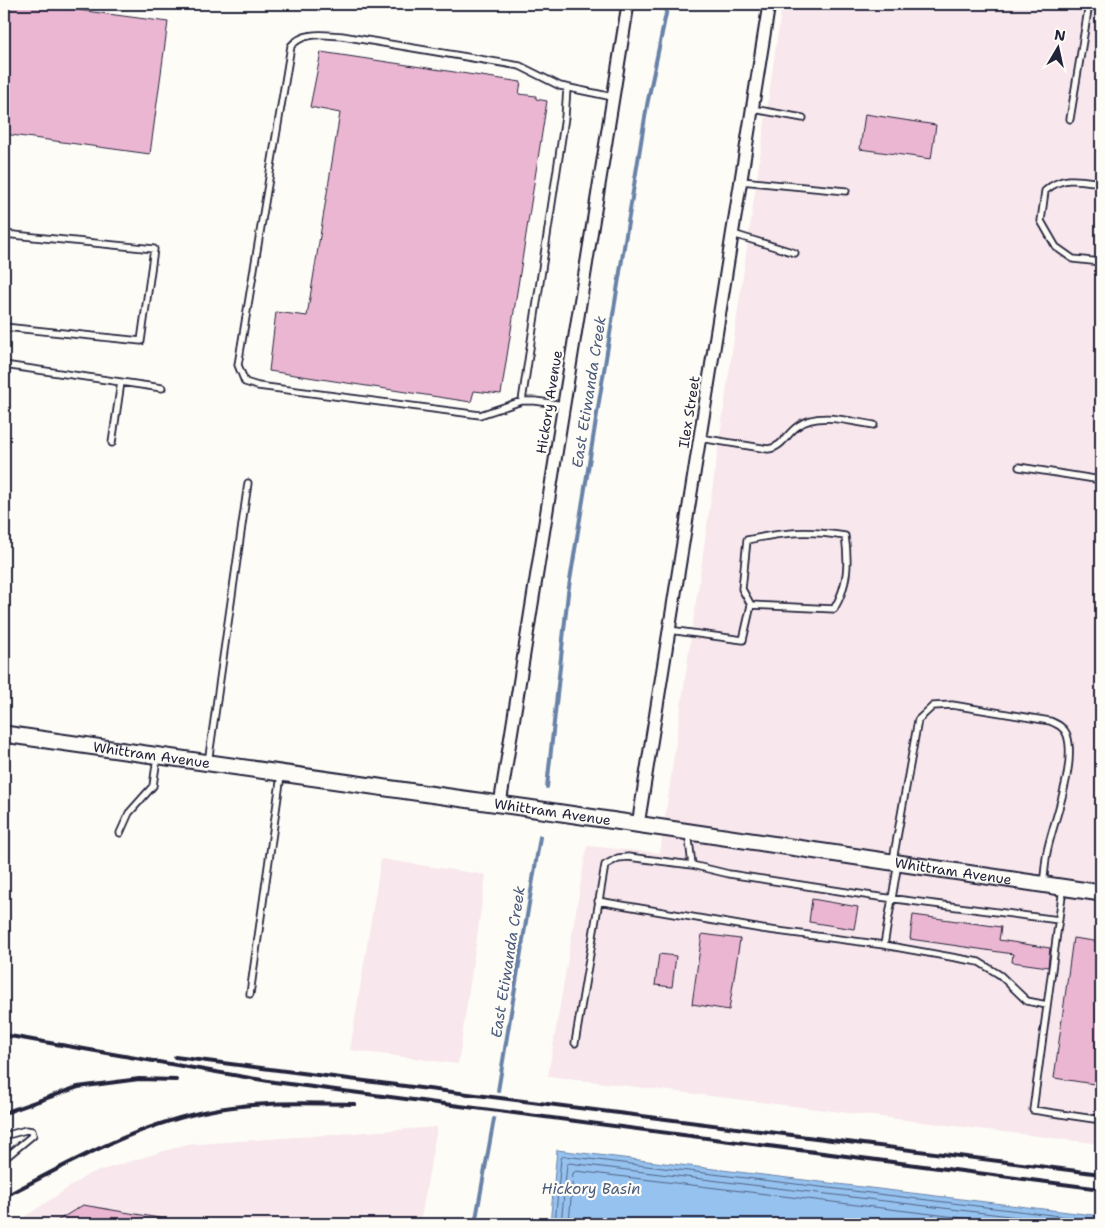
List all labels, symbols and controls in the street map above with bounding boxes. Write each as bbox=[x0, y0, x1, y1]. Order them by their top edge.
north arrow bbox=[1032, 22, 1082, 72]
text: N bbox=[1053, 25, 1067, 45]
water label: East Etiwanda Creek bbox=[567, 314, 611, 469]
street label: Hickory Avenue bbox=[532, 349, 566, 455]
street label: Ilex Street bbox=[674, 375, 704, 449]
street label: Whittram Avenue bbox=[92, 738, 211, 772]
street label: Whittram Avenue bbox=[493, 794, 612, 829]
street label: Whittram Avenue bbox=[893, 854, 1013, 889]
water label: East Etiwanda Creek bbox=[486, 884, 530, 1039]
water label: Hickory Basin bbox=[542, 1179, 640, 1199]

